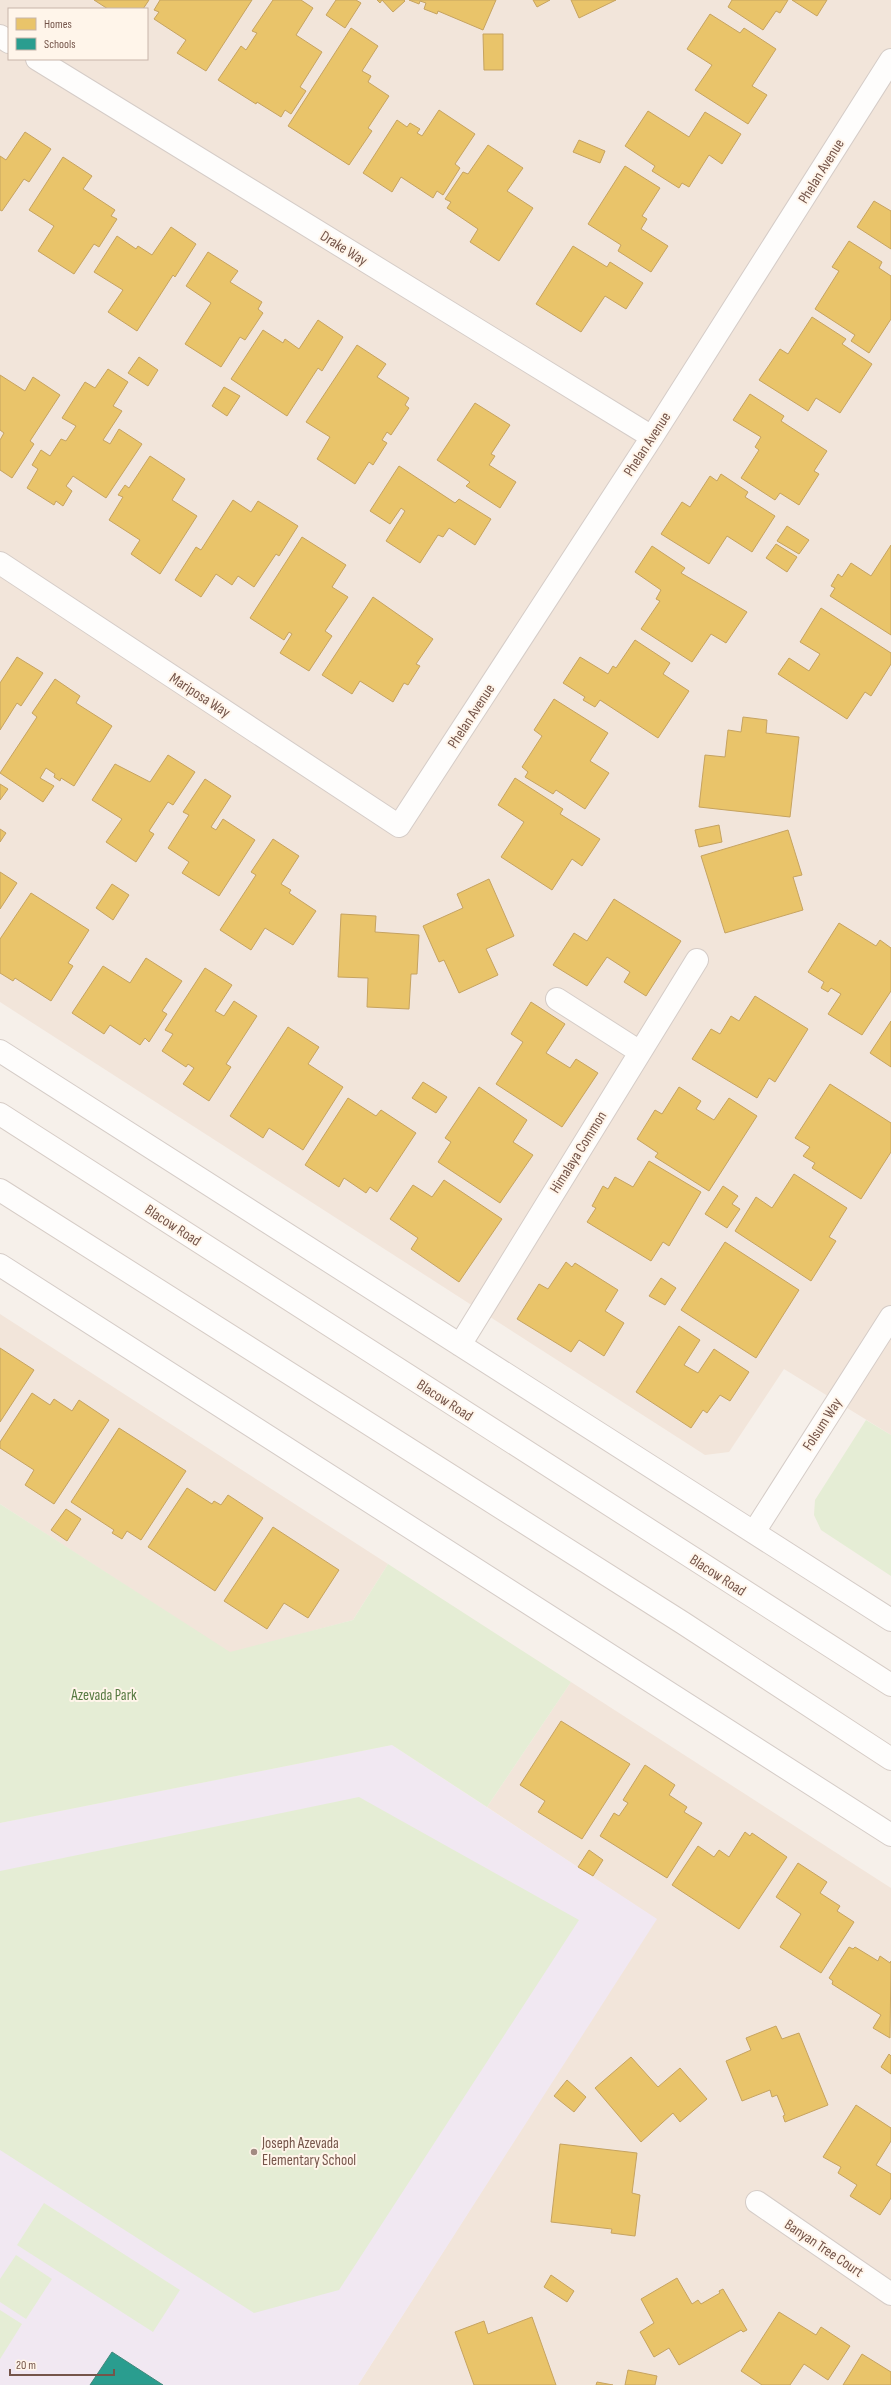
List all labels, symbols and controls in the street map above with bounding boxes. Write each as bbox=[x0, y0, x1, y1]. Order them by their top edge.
legend bbox=[8, 8, 148, 60]
text: Homes bbox=[44, 17, 72, 32]
text: Schools bbox=[44, 37, 76, 52]
street label: Phelan Avenue bbox=[794, 135, 849, 207]
street label: Drake Way bbox=[317, 227, 371, 270]
street label: Phelan Avenue bbox=[620, 409, 675, 480]
street label: Mariposa Way bbox=[166, 669, 234, 722]
street label: Phelan Avenue bbox=[444, 681, 499, 752]
street label: Himalaya Common bbox=[546, 1108, 611, 1197]
street label: Blacow Road bbox=[141, 1200, 204, 1251]
street label: Blacow Road bbox=[413, 1375, 476, 1426]
street label: Folsum Way bbox=[798, 1394, 847, 1454]
street label: Blacow Road bbox=[686, 1550, 749, 1601]
park label: Azevada Park bbox=[70, 1686, 137, 1705]
place label: Joseph Azevada Elementary School bbox=[261, 2134, 356, 2170]
marker: Joseph Azevada Elementary School bbox=[249, 2147, 259, 2157]
street label: Banyan Tree Court bbox=[781, 2215, 867, 2282]
scale bar bbox=[10, 2351, 114, 2377]
text: 20 m bbox=[16, 2358, 36, 2373]

